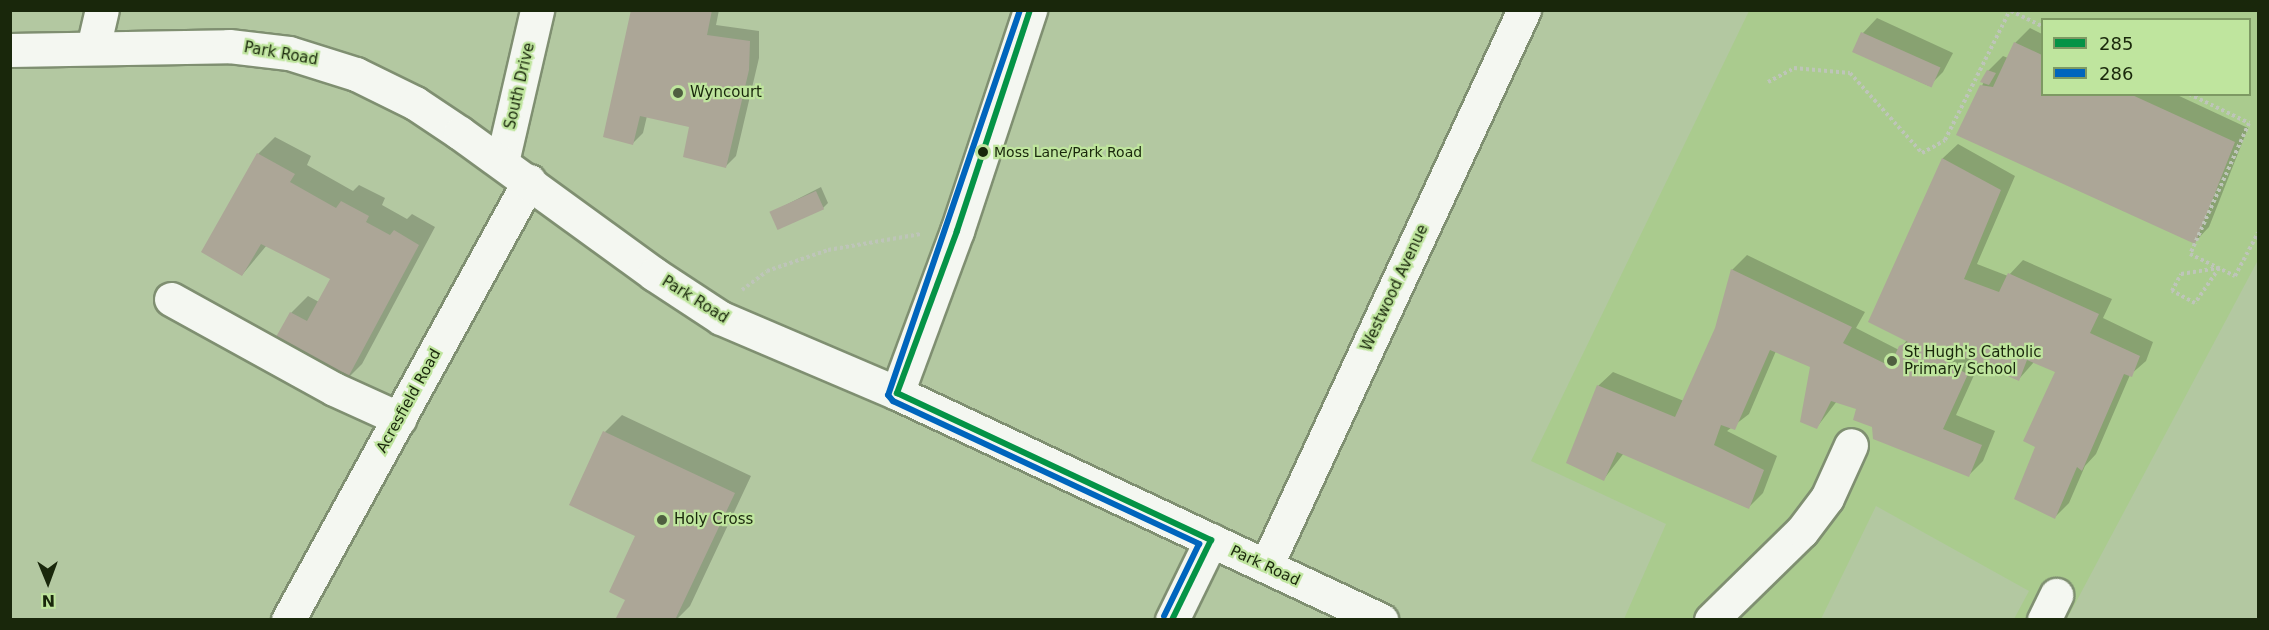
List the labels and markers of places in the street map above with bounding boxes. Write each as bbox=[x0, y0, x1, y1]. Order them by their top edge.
place label: Wyncourt bbox=[690, 84, 762, 102]
marker: Wyncourt bbox=[671, 86, 685, 100]
place label: Moss Lane/Park Road bbox=[994, 144, 1142, 160]
marker: Moss Lane/Park Road bbox=[977, 146, 989, 158]
place label: St Hugh's Catholic Primary School bbox=[1904, 343, 2042, 378]
marker: St Hugh's Catholic Primary School bbox=[1885, 354, 1899, 368]
place label: Holy Cross bbox=[674, 511, 753, 529]
marker: Holy Cross bbox=[655, 513, 669, 527]

